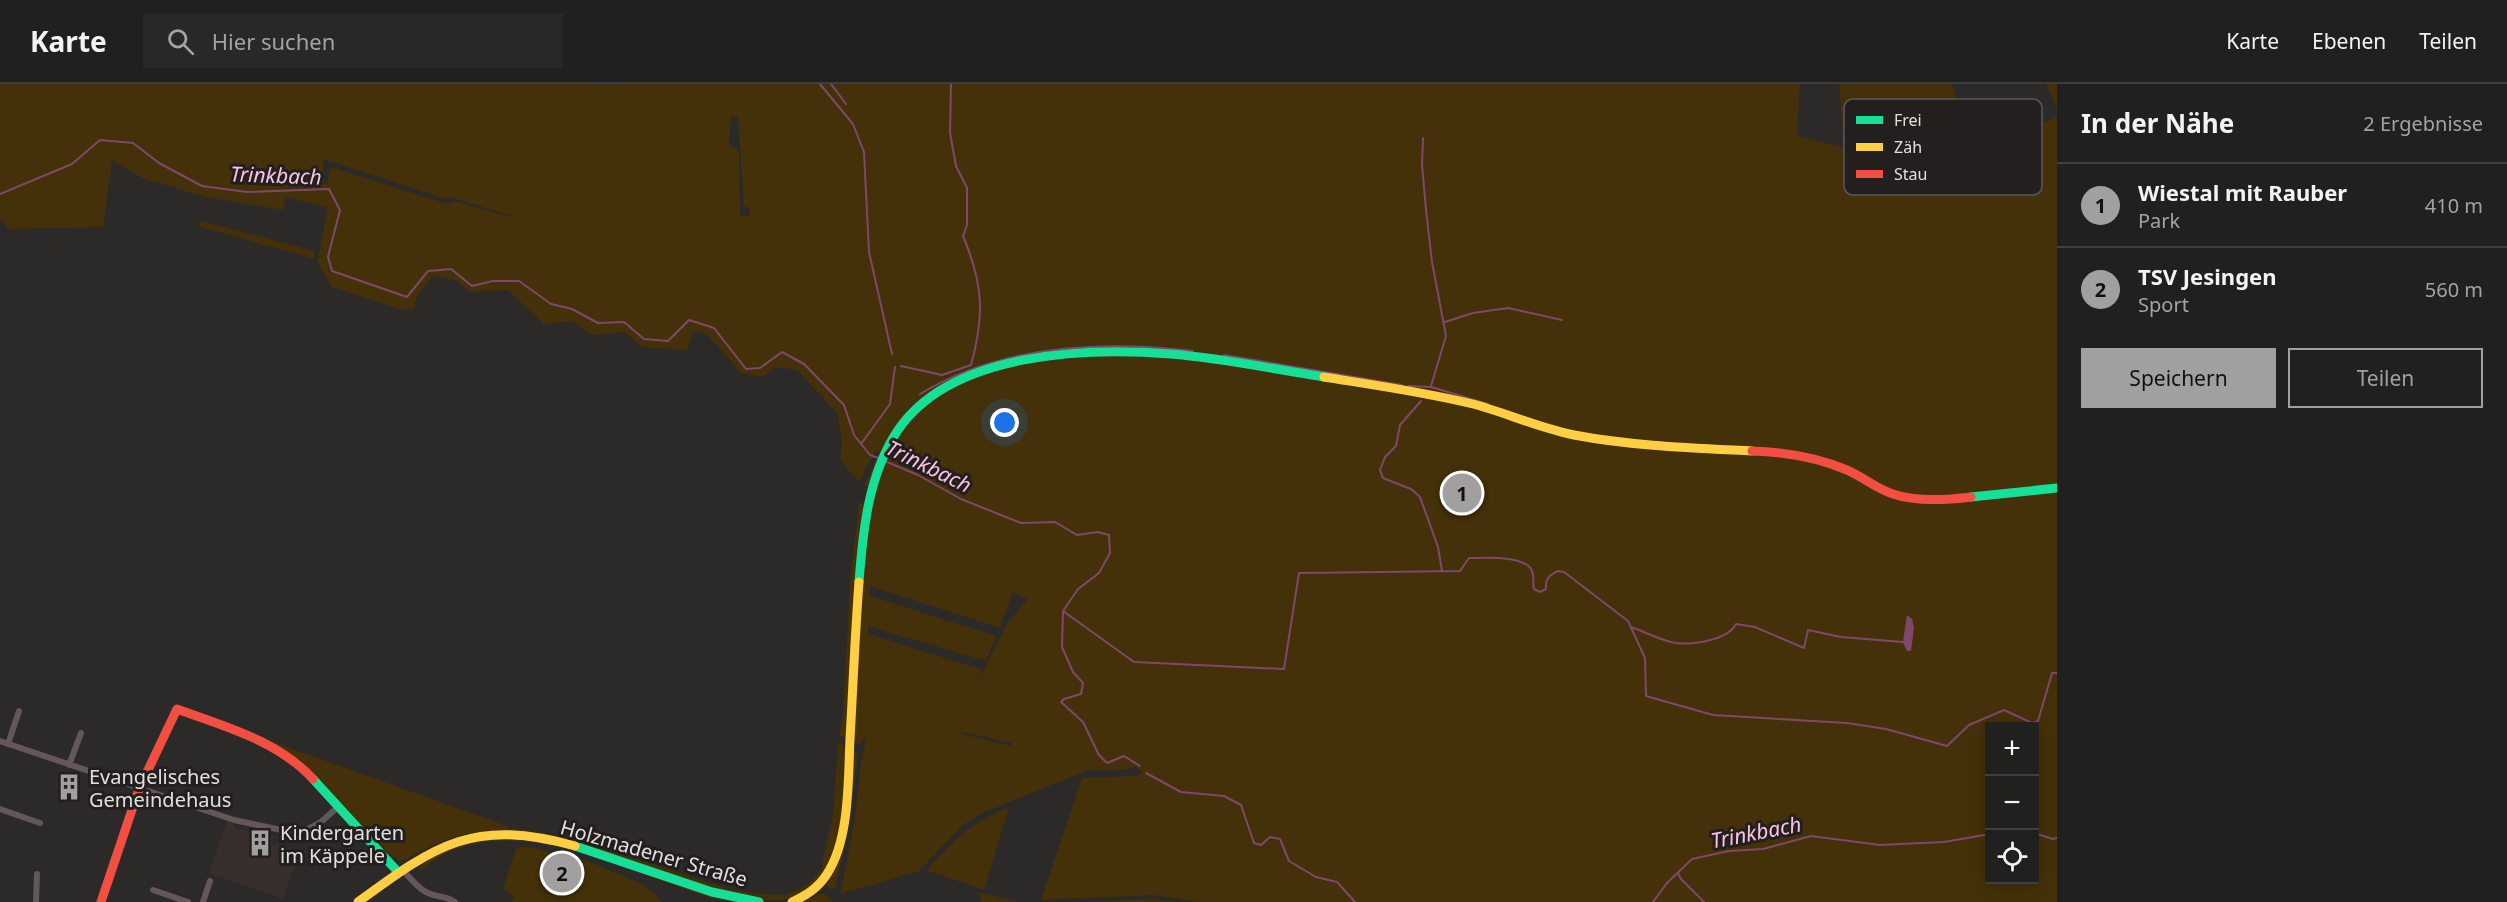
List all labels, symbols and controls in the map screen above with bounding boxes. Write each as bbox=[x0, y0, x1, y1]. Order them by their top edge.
search box bbox=[143, 14, 563, 68]
text: Karte bbox=[30, 22, 107, 60]
icon: search bbox=[164, 25, 197, 58]
text: Hier suchen bbox=[212, 26, 335, 56]
text: Karte bbox=[2226, 27, 2279, 55]
text: Ebenen bbox=[2312, 27, 2386, 55]
text: Teilen bbox=[2419, 27, 2477, 55]
legend bbox=[1844, 99, 2042, 195]
text: In der Nähe bbox=[2081, 105, 2234, 141]
text: Frei bbox=[1894, 109, 1922, 131]
text: 2 Ergebnisse bbox=[2363, 110, 2483, 137]
text: Zäh bbox=[1894, 136, 1922, 158]
water label: Trinkbach bbox=[230, 159, 322, 191]
text: Stau bbox=[1894, 163, 1927, 185]
text: Wiestal mit Rauber bbox=[2138, 177, 2347, 207]
text: 1 bbox=[2095, 192, 2106, 219]
text: 410 m bbox=[2425, 192, 2483, 219]
text: Park bbox=[2138, 207, 2180, 234]
text: TSV Jesingen bbox=[2138, 261, 2277, 291]
text: 2 bbox=[2095, 276, 2106, 303]
text: 560 m bbox=[2425, 276, 2483, 303]
text: Sport bbox=[2138, 291, 2189, 318]
button: Speichern bbox=[2081, 348, 2276, 408]
button: Teilen bbox=[2288, 348, 2483, 408]
your location bbox=[990, 408, 1019, 437]
water label: Trinkbach bbox=[882, 433, 976, 499]
pin: 1 bbox=[1442, 470, 1482, 516]
map controls bbox=[1985, 722, 2039, 884]
button: + bbox=[1985, 722, 2039, 776]
place label: Evangelisches Gemeindehaus bbox=[89, 763, 231, 813]
building icon: Evangelisches Gemeindehaus bbox=[54, 772, 84, 802]
button: − bbox=[1985, 776, 2039, 830]
water label: Trinkbach bbox=[1708, 810, 1804, 854]
street label: Holzmadener Straße bbox=[557, 813, 751, 893]
place label: Kindergarten im Käppele bbox=[280, 819, 404, 869]
building icon: Kindergarten im Käppele bbox=[245, 828, 275, 858]
button: locate bbox=[1985, 830, 2039, 884]
pin: 2 bbox=[542, 850, 582, 896]

